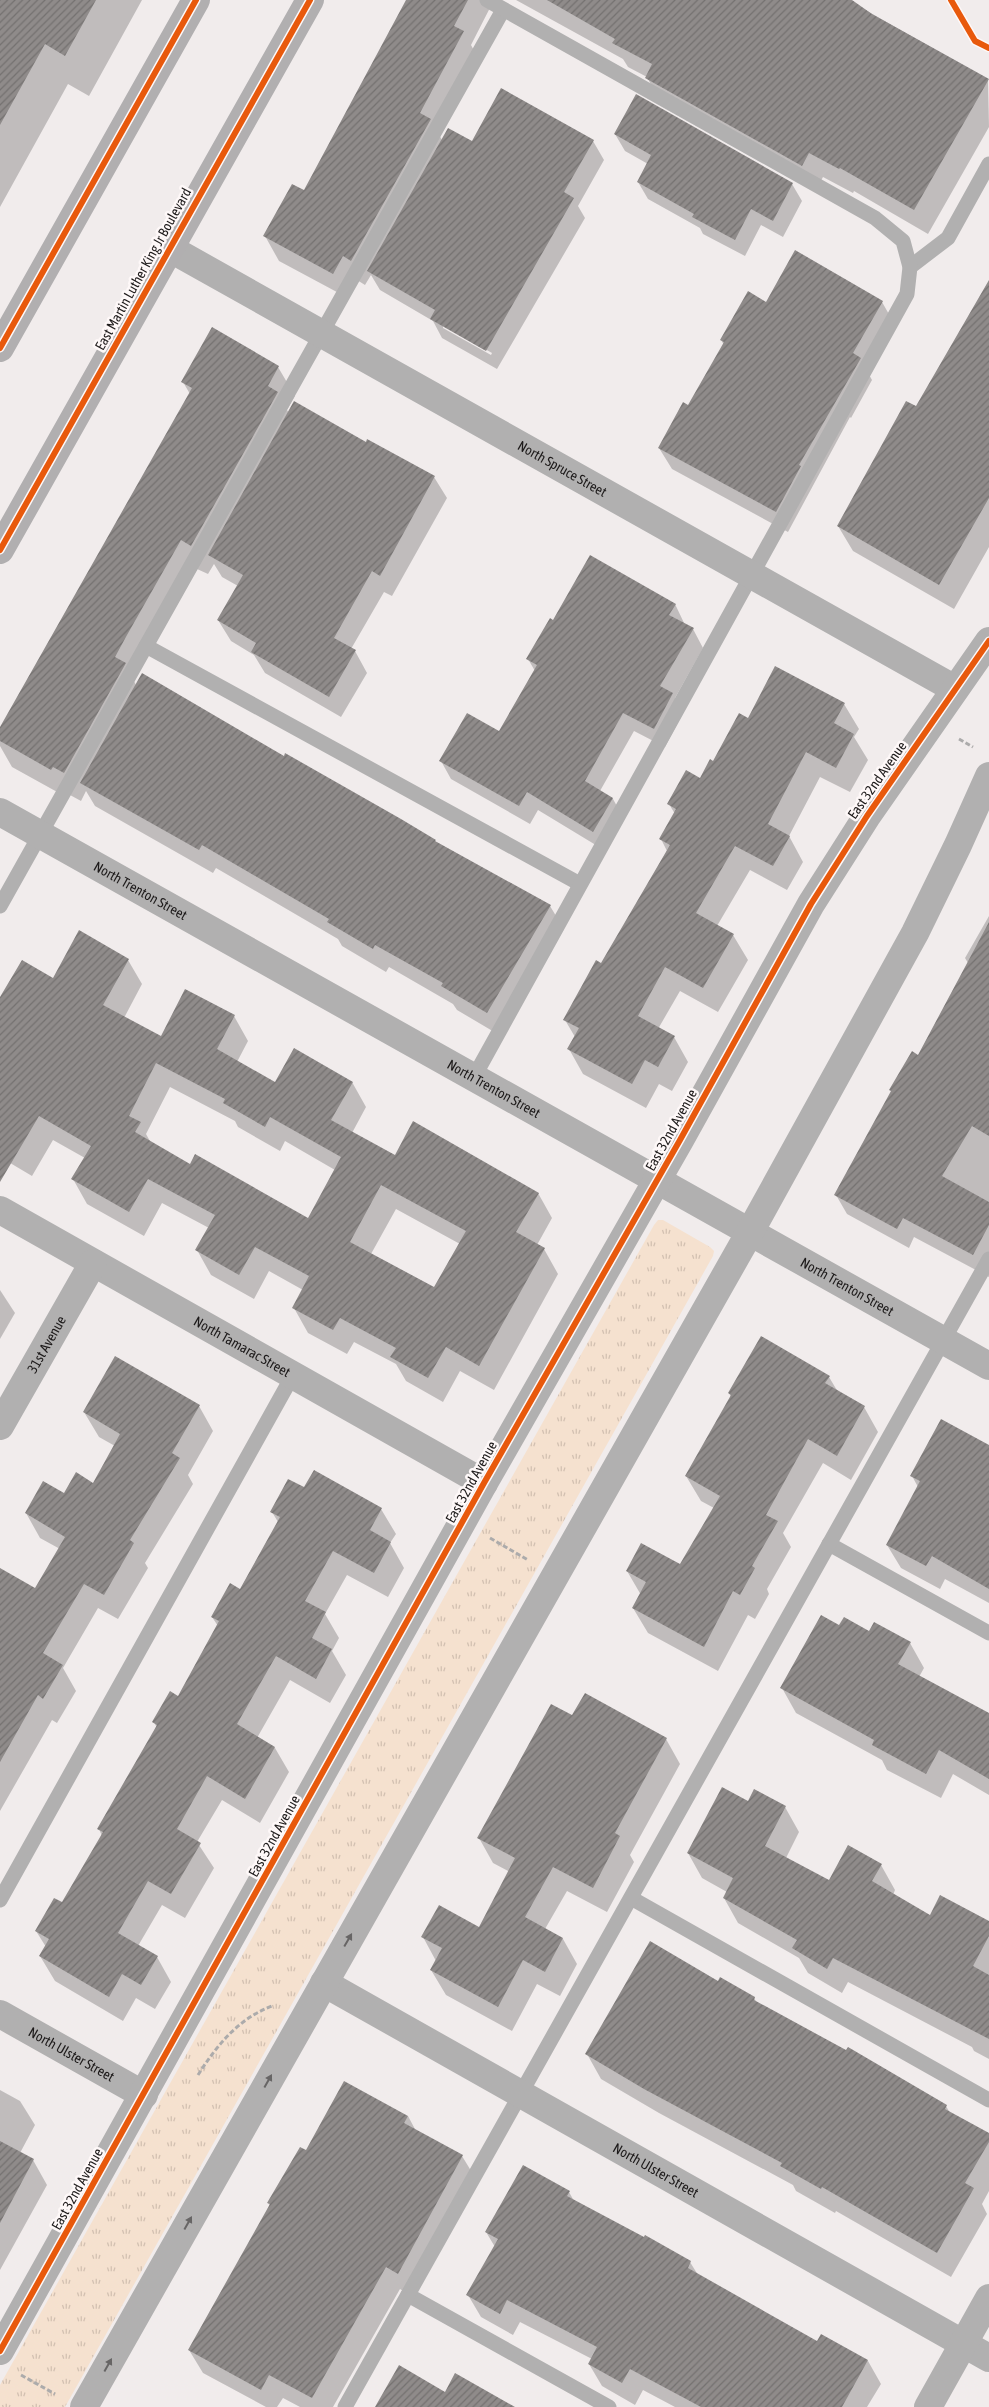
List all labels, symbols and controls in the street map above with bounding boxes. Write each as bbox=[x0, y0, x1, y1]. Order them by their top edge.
street label: East Martin Luther King Jr Boulevard bbox=[92, 185, 194, 353]
street label: North Spruce Street bbox=[515, 437, 610, 500]
street label: East 32nd Avenue bbox=[844, 738, 910, 822]
street label: North Trenton Street bbox=[91, 858, 190, 923]
street label: North Trenton Street bbox=[444, 1056, 543, 1121]
street label: East 32nd Avenue bbox=[642, 1086, 700, 1174]
street label: North Trenton Street bbox=[798, 1254, 897, 1319]
street label: 31st Avenue bbox=[24, 1313, 69, 1376]
street label: North Tamarac Street bbox=[191, 1313, 293, 1380]
street label: East 32nd Avenue bbox=[442, 1438, 500, 1526]
street label: East 32nd Avenue bbox=[245, 1792, 303, 1880]
one-way arrow bbox=[344, 1933, 352, 1947]
street label: North Ulster Street bbox=[26, 2024, 117, 2085]
one-way arrow bbox=[263, 2075, 272, 2088]
street label: North Ulster Street bbox=[610, 2140, 701, 2201]
street label: East 32nd Avenue bbox=[48, 2145, 106, 2233]
one-way arrow bbox=[184, 2216, 192, 2230]
one-way arrow bbox=[104, 2358, 113, 2371]

